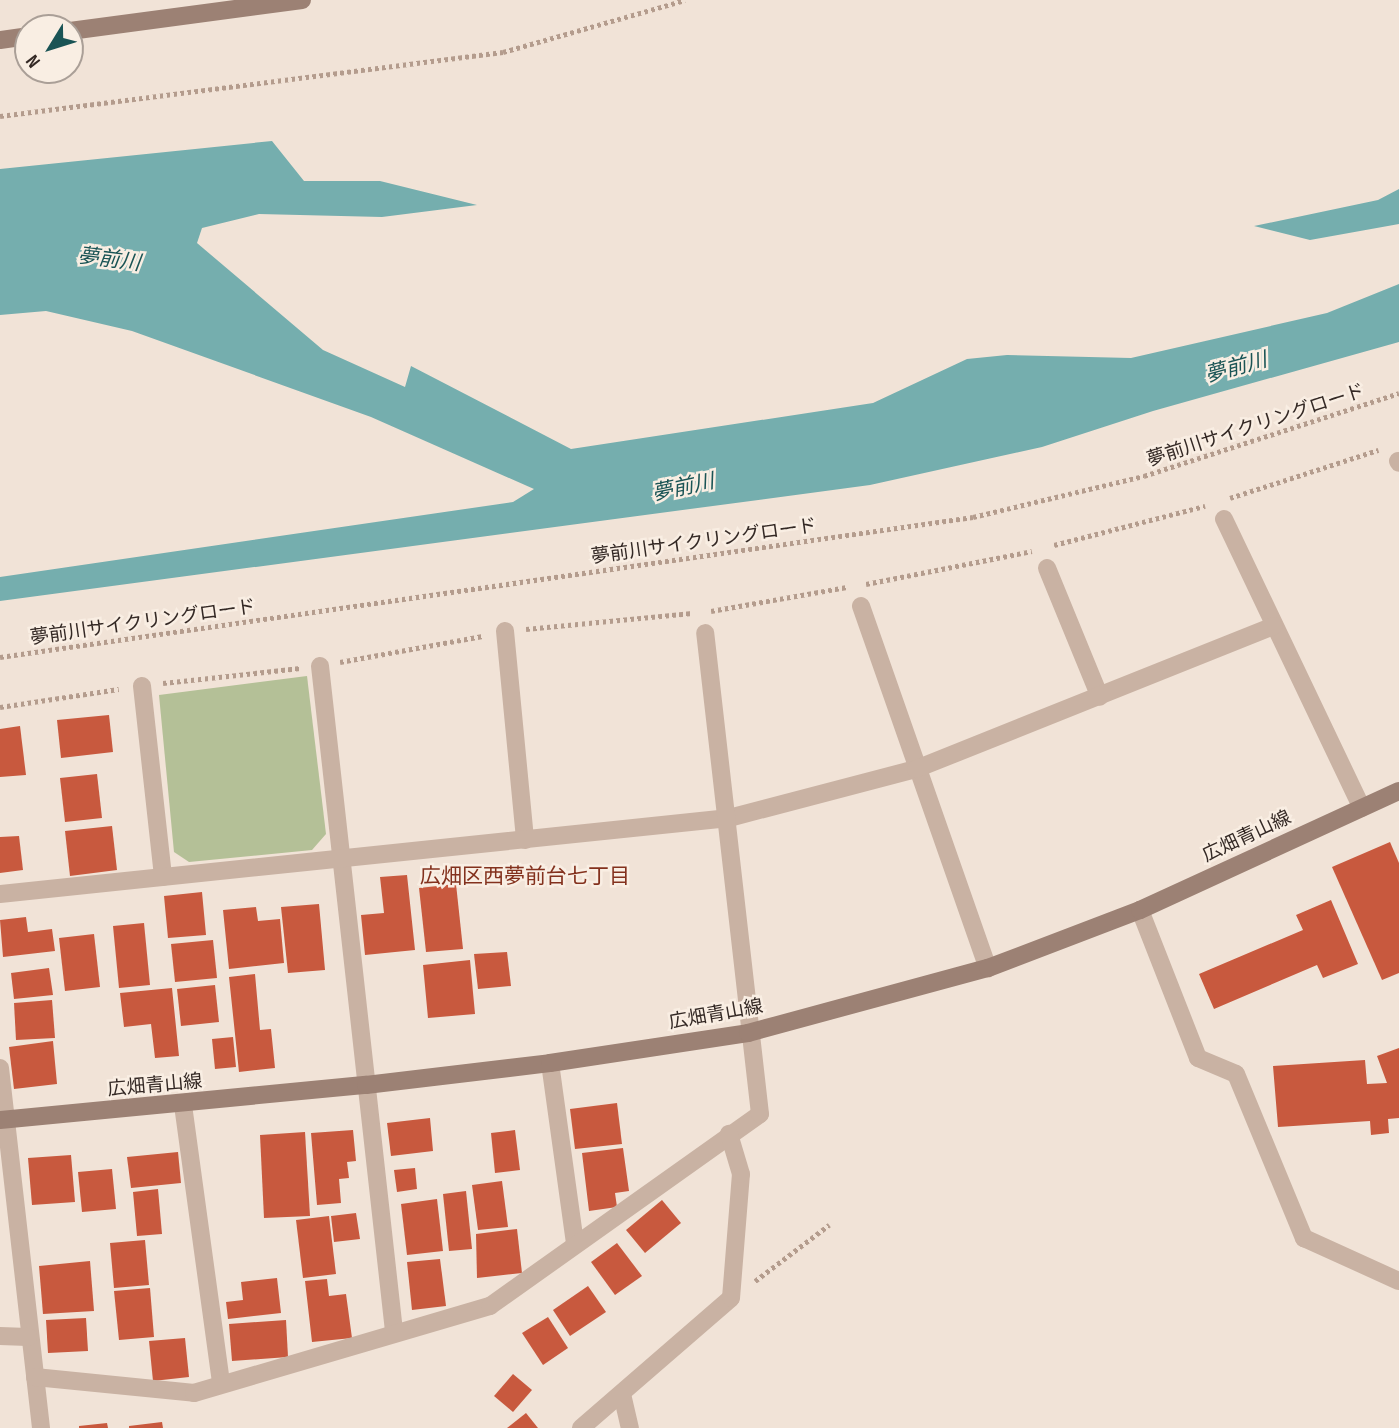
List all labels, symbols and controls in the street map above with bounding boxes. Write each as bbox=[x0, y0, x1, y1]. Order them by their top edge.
north arrow bbox=[14, 14, 84, 84]
text: N bbox=[21, 50, 46, 72]
water label: 夢前川 bbox=[76, 244, 142, 276]
water label: 夢前川 bbox=[1202, 348, 1270, 388]
street label: 夢前川サイクリングロード bbox=[1144, 380, 1368, 472]
water label: 夢前川 bbox=[650, 469, 716, 507]
street label: 夢前川サイクリングロード bbox=[590, 515, 818, 569]
street label: 夢前川サイクリングロード bbox=[29, 596, 257, 650]
street label: 広畑青山線 bbox=[1199, 807, 1295, 867]
district label: 広畑区西夢前台七丁目 bbox=[420, 864, 630, 890]
street label: 広畑青山線 bbox=[667, 996, 765, 1034]
street label: 広畑青山線 bbox=[107, 1071, 203, 1101]

